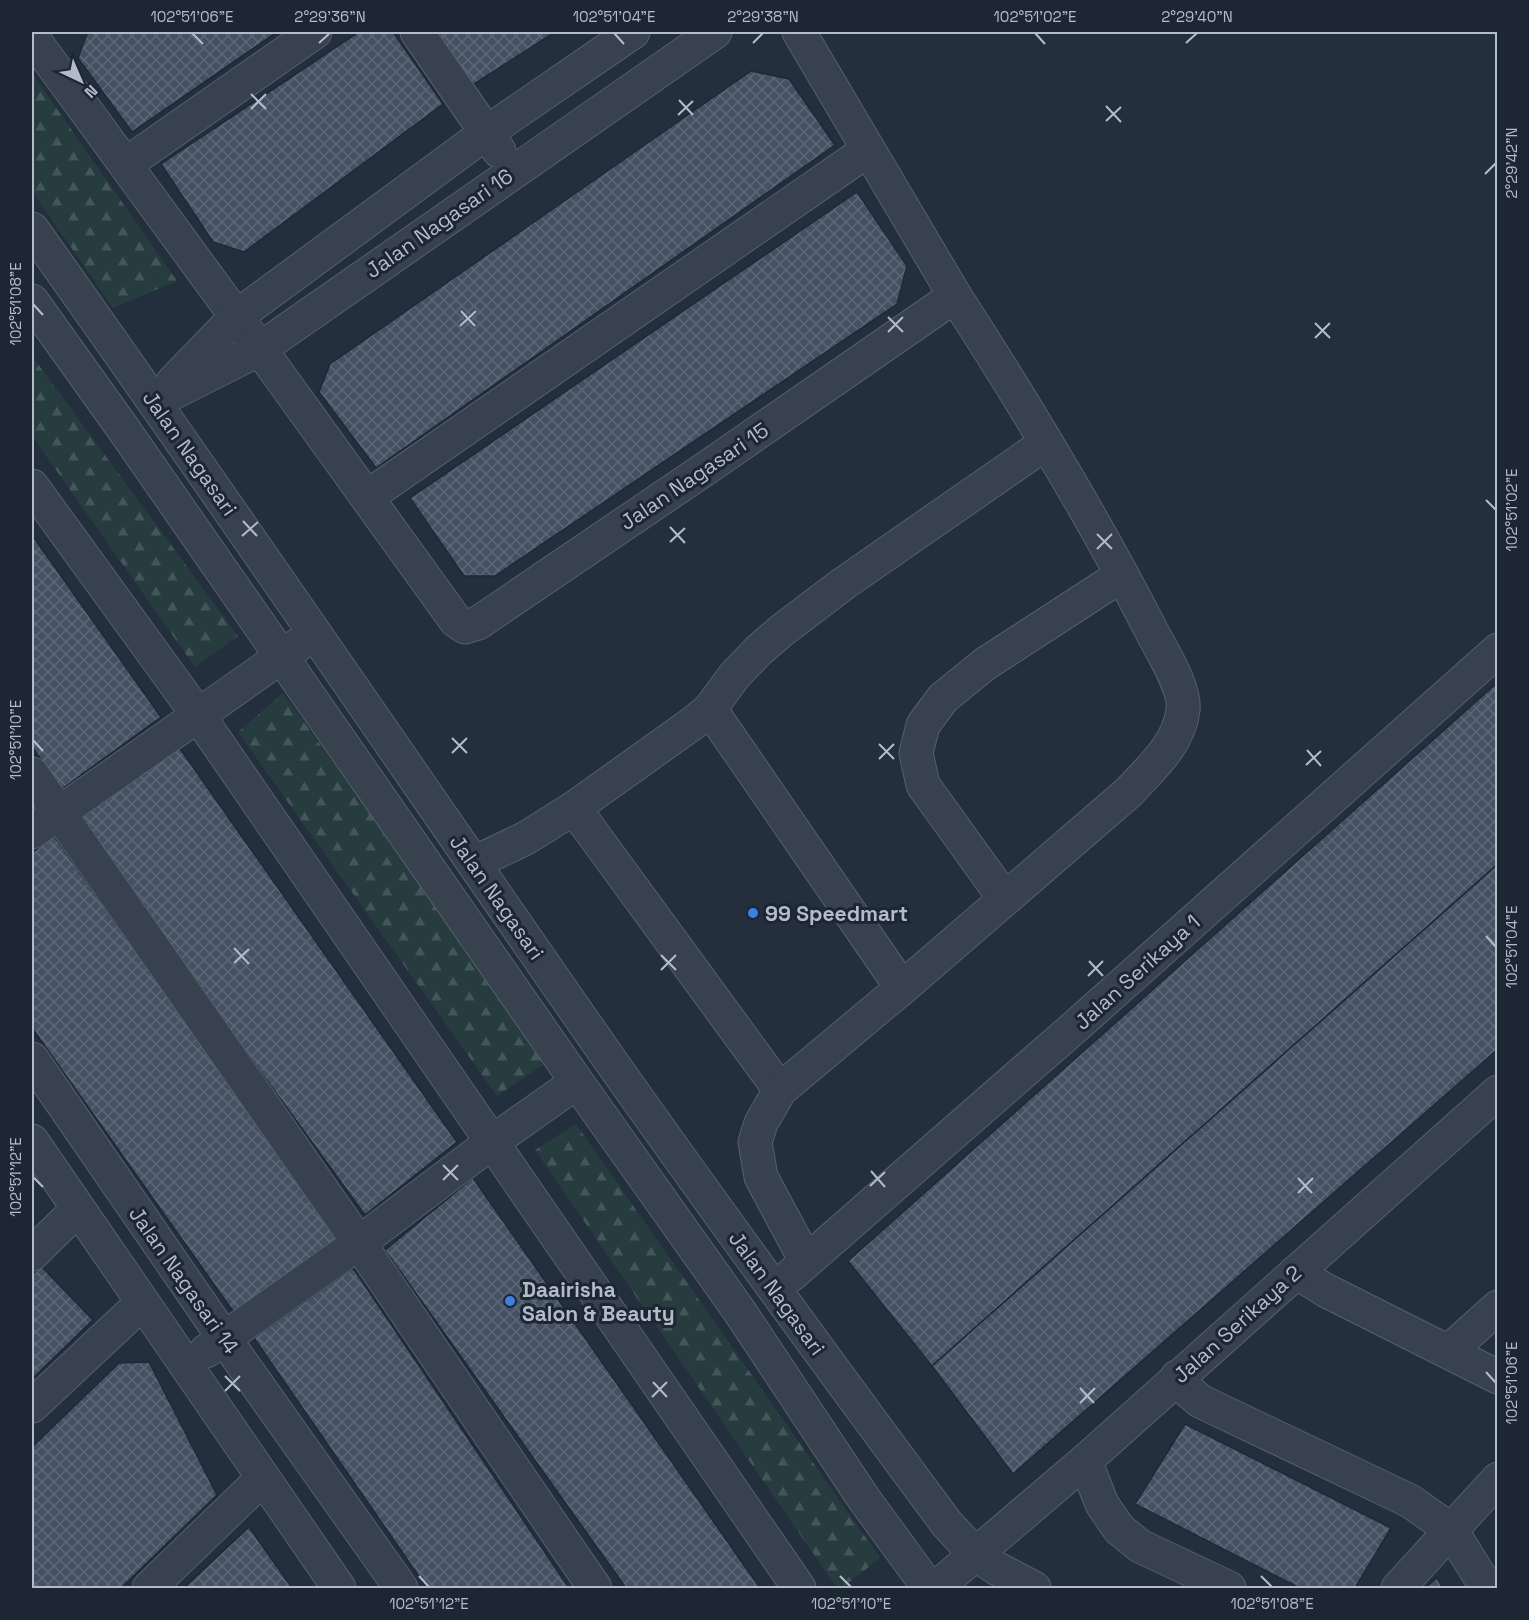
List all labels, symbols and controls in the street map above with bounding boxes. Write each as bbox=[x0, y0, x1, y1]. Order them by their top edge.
text: 102°51'06"E bbox=[150, 7, 234, 26]
text: 2°29'36"N bbox=[294, 7, 366, 26]
text: 102°51'04"E bbox=[573, 7, 655, 26]
text: 2°29'38"N bbox=[727, 7, 799, 26]
text: 102°51'02"E bbox=[994, 7, 1076, 26]
text: 2°29'40"N bbox=[1161, 7, 1233, 26]
north arrow bbox=[51, 51, 111, 111]
text: N bbox=[80, 80, 102, 103]
text: 2°29'42"N bbox=[1502, 128, 1521, 198]
street label: Jalan Nagasari 16 bbox=[360, 162, 518, 284]
text: 102°51'08"E bbox=[6, 262, 25, 346]
street label: Jalan Nagasari bbox=[137, 385, 243, 521]
street label: Jalan Nagasari 15 bbox=[614, 416, 774, 536]
text: 102°51'02"E bbox=[1502, 469, 1521, 551]
text: 102°51'10"E bbox=[6, 700, 25, 780]
street label: Jalan Nagasari bbox=[444, 829, 550, 965]
place label: 99 Speedmart bbox=[765, 900, 908, 927]
marker: 99 Speedmart bbox=[746, 906, 760, 920]
text: 102°51'04"E bbox=[1502, 906, 1521, 988]
street label: Jalan Serikaya 1 bbox=[1069, 908, 1205, 1036]
text: 102°51'12"E bbox=[6, 1137, 25, 1217]
street label: Jalan Nagasari 14 bbox=[123, 1201, 245, 1359]
street label: Jalan Nagasari bbox=[723, 1226, 831, 1360]
street label: Jalan Serikaya 2 bbox=[1167, 1259, 1307, 1389]
place label: Daairisha Salon & Beauty bbox=[522, 1276, 675, 1327]
marker: Daairisha Salon & Beauty bbox=[503, 1294, 517, 1308]
text: 102°51'06"E bbox=[1502, 1341, 1521, 1425]
text: 102°51'12"E bbox=[389, 1594, 469, 1613]
text: 102°51'10"E bbox=[811, 1594, 891, 1613]
text: 102°51'08"E bbox=[1230, 1594, 1314, 1613]

